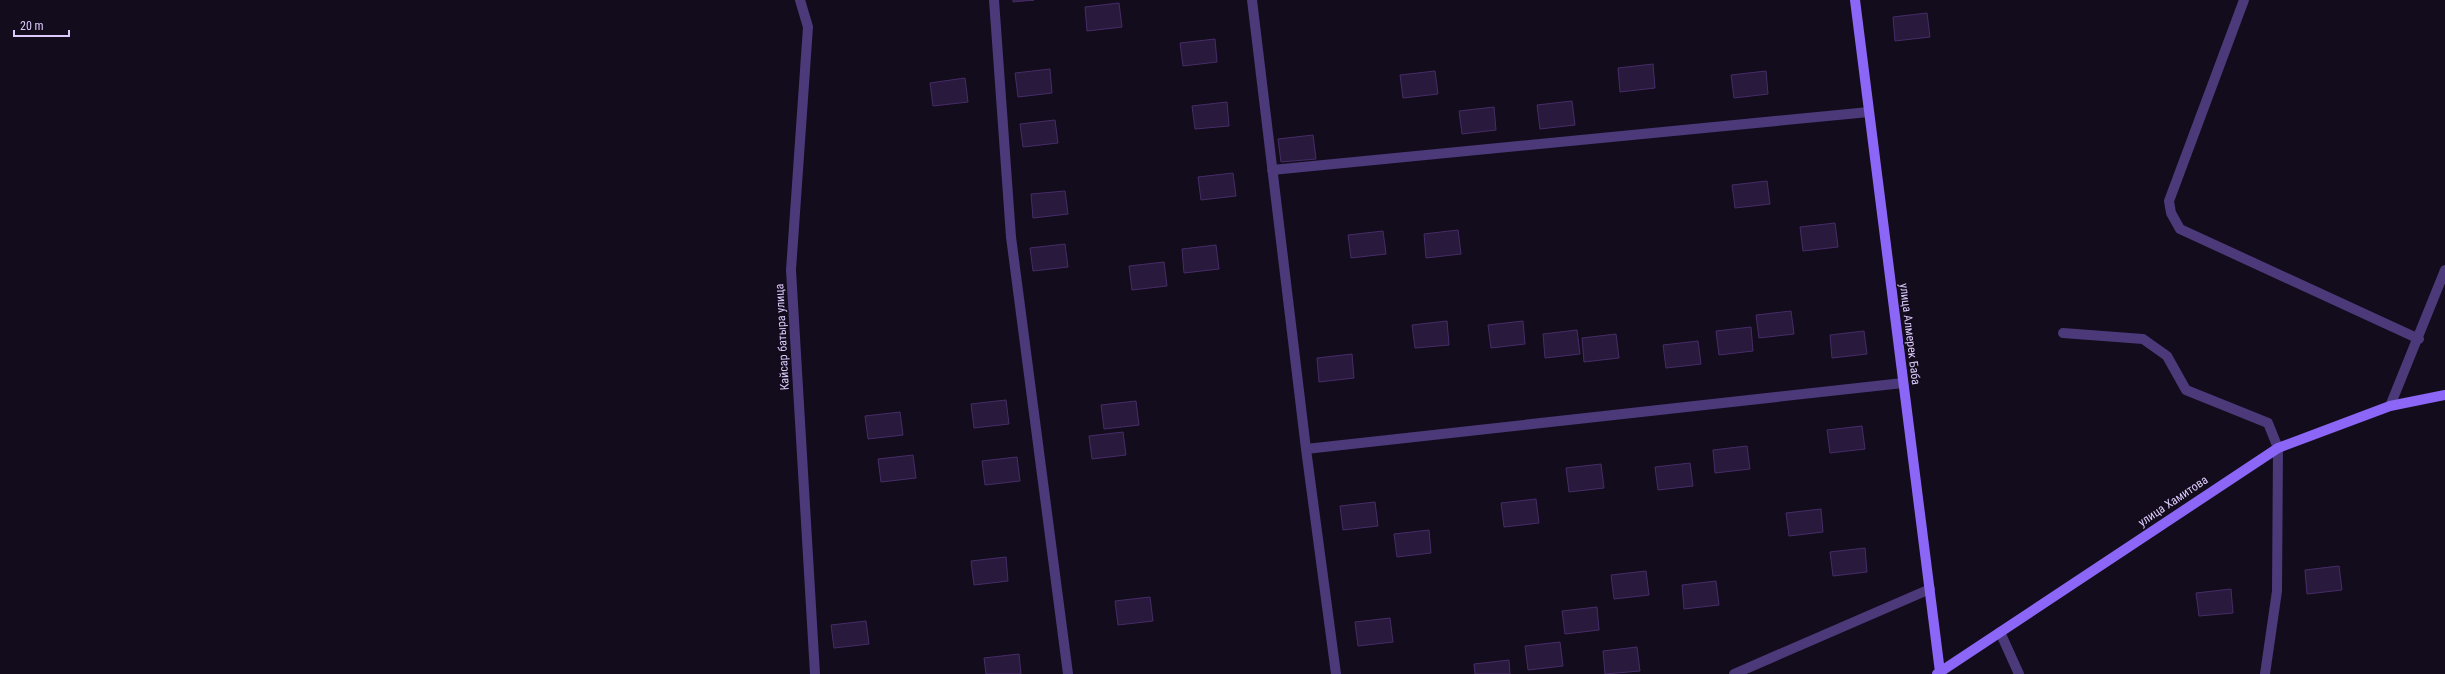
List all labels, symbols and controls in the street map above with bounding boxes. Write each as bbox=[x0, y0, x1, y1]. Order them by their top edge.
scale bar bbox=[14, 12, 69, 38]
text: 20 m bbox=[20, 19, 44, 33]
street label: улица Алмерек Баба bbox=[1897, 282, 1923, 386]
street label: Кайсар батыра улица bbox=[772, 283, 792, 391]
street label: улица Хамитова bbox=[2136, 472, 2211, 529]

